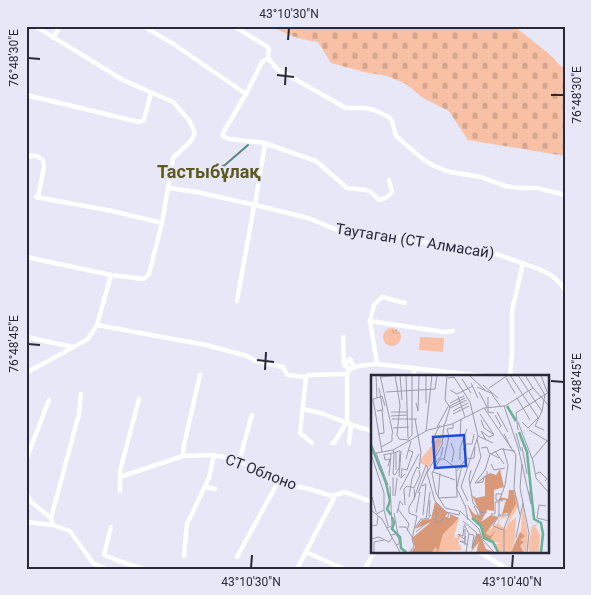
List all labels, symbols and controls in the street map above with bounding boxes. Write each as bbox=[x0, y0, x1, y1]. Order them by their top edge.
text: 43°10'30"N bbox=[259, 7, 319, 21]
text: 76°48'30"E bbox=[7, 29, 21, 87]
text: 76°48'30"E bbox=[570, 66, 584, 124]
district label: Тастыбұлақ bbox=[157, 161, 261, 182]
street label: Таутаган (СТ Алмасай) bbox=[334, 220, 496, 262]
text: 76°48'45"E bbox=[7, 315, 21, 373]
text: 76°48'45"E bbox=[570, 353, 584, 411]
inset map bbox=[371, 375, 548, 552]
street label: СТ Облоно bbox=[223, 450, 299, 494]
text: 43°10'30"N bbox=[221, 575, 281, 589]
text: 43°10'40"N bbox=[482, 575, 542, 589]

